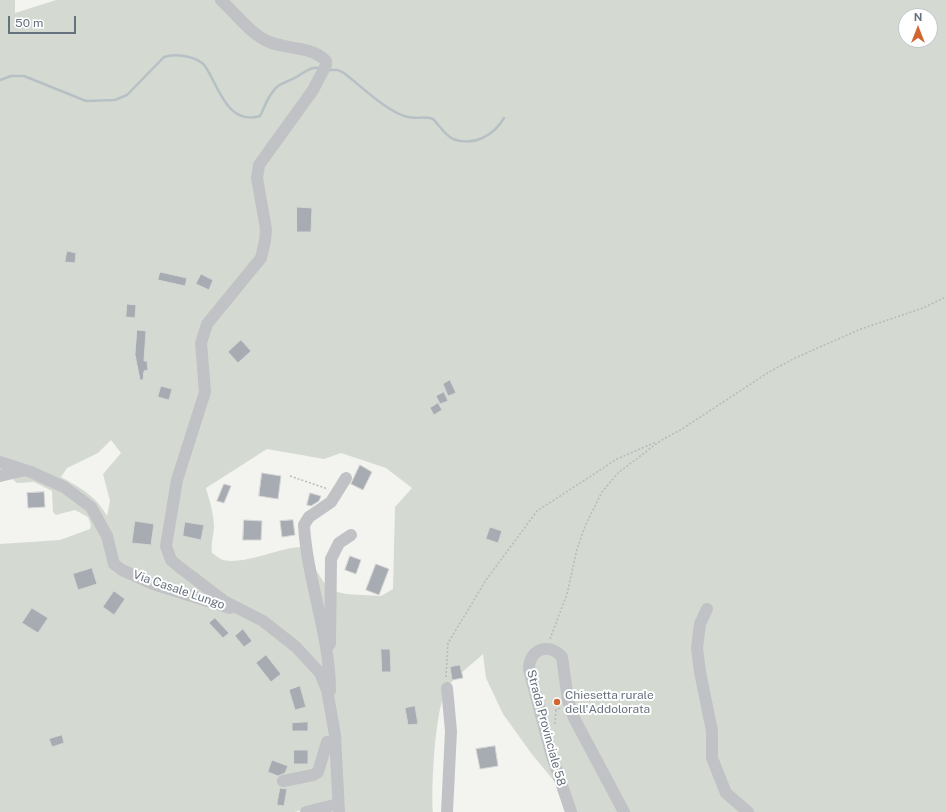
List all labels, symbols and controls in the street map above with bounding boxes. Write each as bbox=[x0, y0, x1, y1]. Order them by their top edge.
scale bar bbox=[10, 8, 78, 34]
north arrow bbox=[898, 8, 938, 48]
text: N bbox=[914, 11, 922, 23]
text: 50 m bbox=[15, 16, 43, 30]
street label: Via Casale Lungo bbox=[131, 568, 227, 612]
street label: Strada Provinciale 58 bbox=[524, 668, 568, 788]
place label: Chiesetta rurale dell'Addolorata bbox=[565, 688, 654, 716]
marker: Chiesetta rurale dell'Addolorata bbox=[552, 697, 562, 707]

